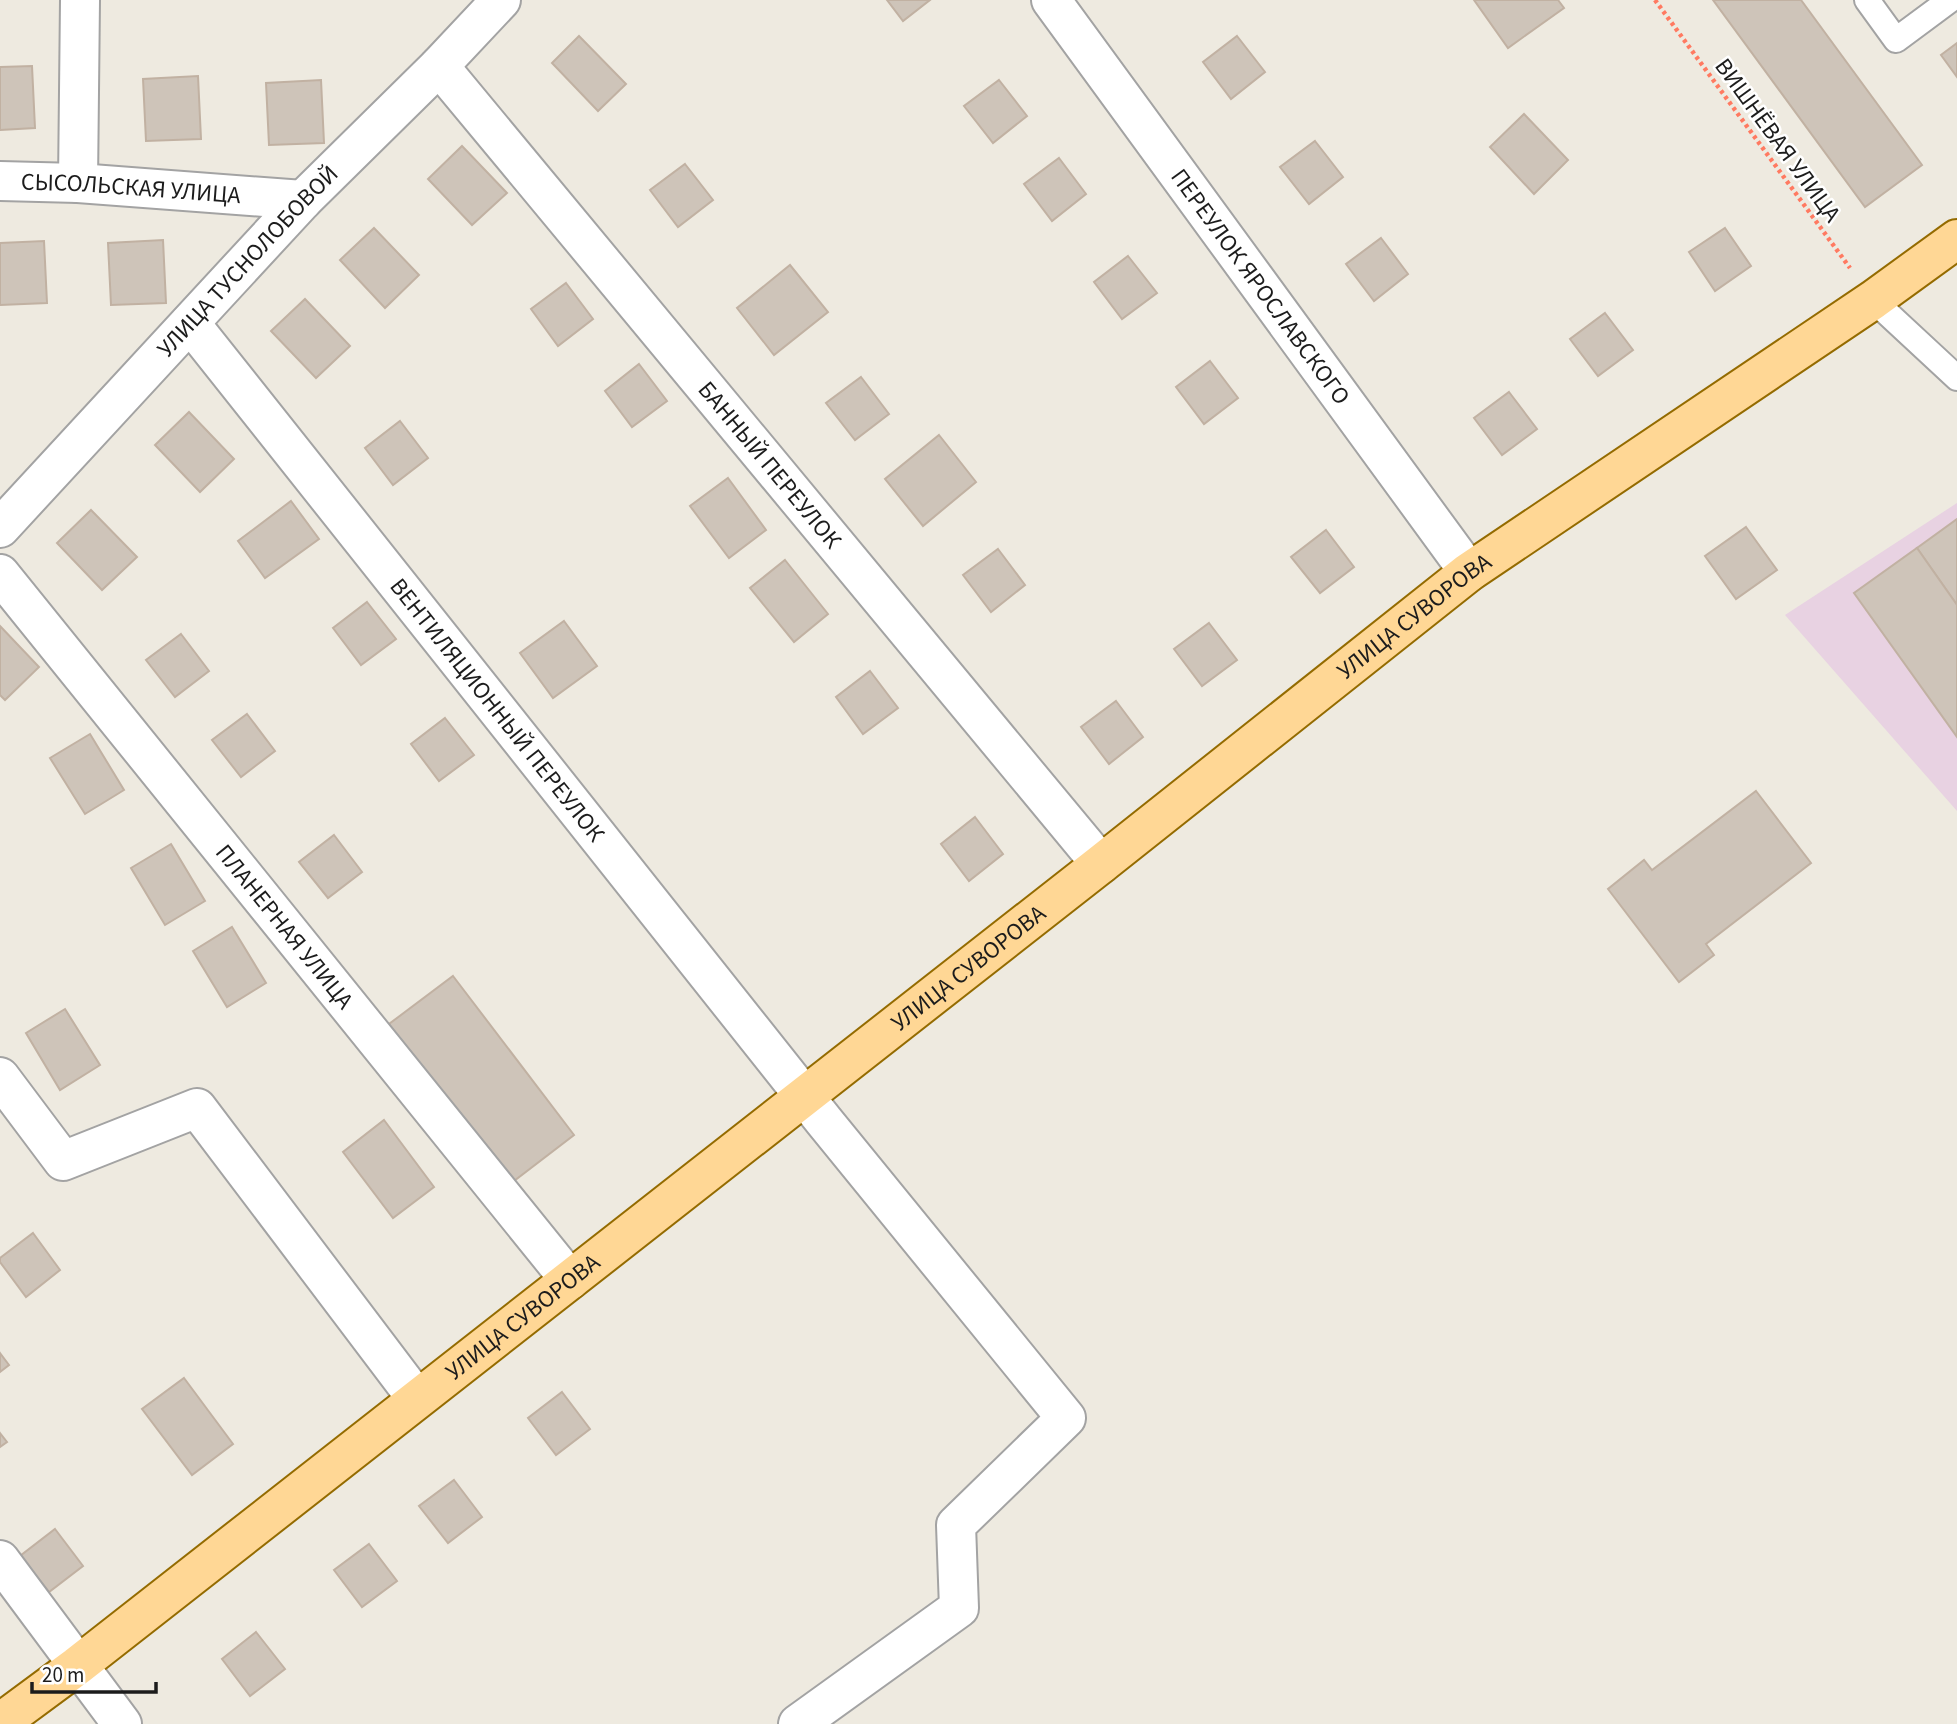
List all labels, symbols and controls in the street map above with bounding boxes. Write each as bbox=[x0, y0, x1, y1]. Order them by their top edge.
street label: ВИШНЁВАЯ УЛИЦА bbox=[1706, 51, 1849, 230]
street label: УЛИЦА ТУСНОЛОБОВОЙ bbox=[149, 157, 347, 365]
street label: ПЕРЕУЛОК ЯРОСЛАВСКОГО bbox=[1162, 162, 1358, 412]
street label: СЫСОЛЬСКАЯ УЛИЦА bbox=[20, 165, 242, 213]
street label: БАННЫЙ ПЕРЕУЛОК bbox=[689, 374, 849, 556]
street label: УЛИЦА СУВОРОВА bbox=[1330, 545, 1499, 688]
street label: ВЕНТИЛЯЦИОННЫЙ ПЕРЕУЛОК bbox=[381, 571, 613, 850]
street label: ПЛАНЕРНАЯ УЛИЦА bbox=[207, 837, 362, 1017]
street label: УЛИЦА СУВОРОВА bbox=[884, 897, 1053, 1040]
street label: УЛИЦА СУВОРОВА bbox=[438, 1246, 608, 1389]
scale bar bbox=[32, 1650, 156, 1694]
text: 20 m bbox=[42, 1660, 84, 1690]

